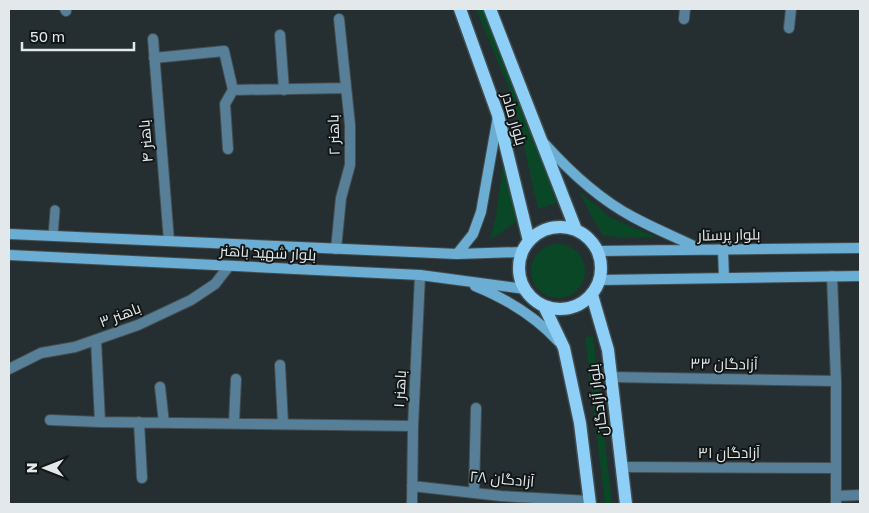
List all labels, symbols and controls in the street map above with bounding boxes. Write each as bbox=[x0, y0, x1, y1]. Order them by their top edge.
scale bar bbox=[22, 20, 135, 52]
text: 50 m bbox=[30, 27, 65, 45]
street label: بلوار مادر bbox=[498, 89, 531, 148]
street label: باهنر ۲ bbox=[323, 114, 344, 156]
street label: باهنر ۴ bbox=[134, 119, 157, 163]
street label: بلوار پرستار bbox=[696, 224, 761, 246]
street label: بلوار شهید باهنر bbox=[218, 240, 317, 266]
street label: باهنر ۳ bbox=[96, 298, 143, 331]
street label: آزادگان ۳۳ bbox=[690, 353, 758, 375]
street label: بلوار آزادگان bbox=[584, 363, 612, 437]
street label: باهنر ۱ bbox=[389, 370, 410, 408]
north arrow bbox=[20, 443, 70, 493]
street label: آزادگان ۳۱ bbox=[698, 443, 760, 463]
text: N bbox=[23, 463, 40, 473]
street label: آزادگان ۲۸ bbox=[469, 466, 535, 492]

